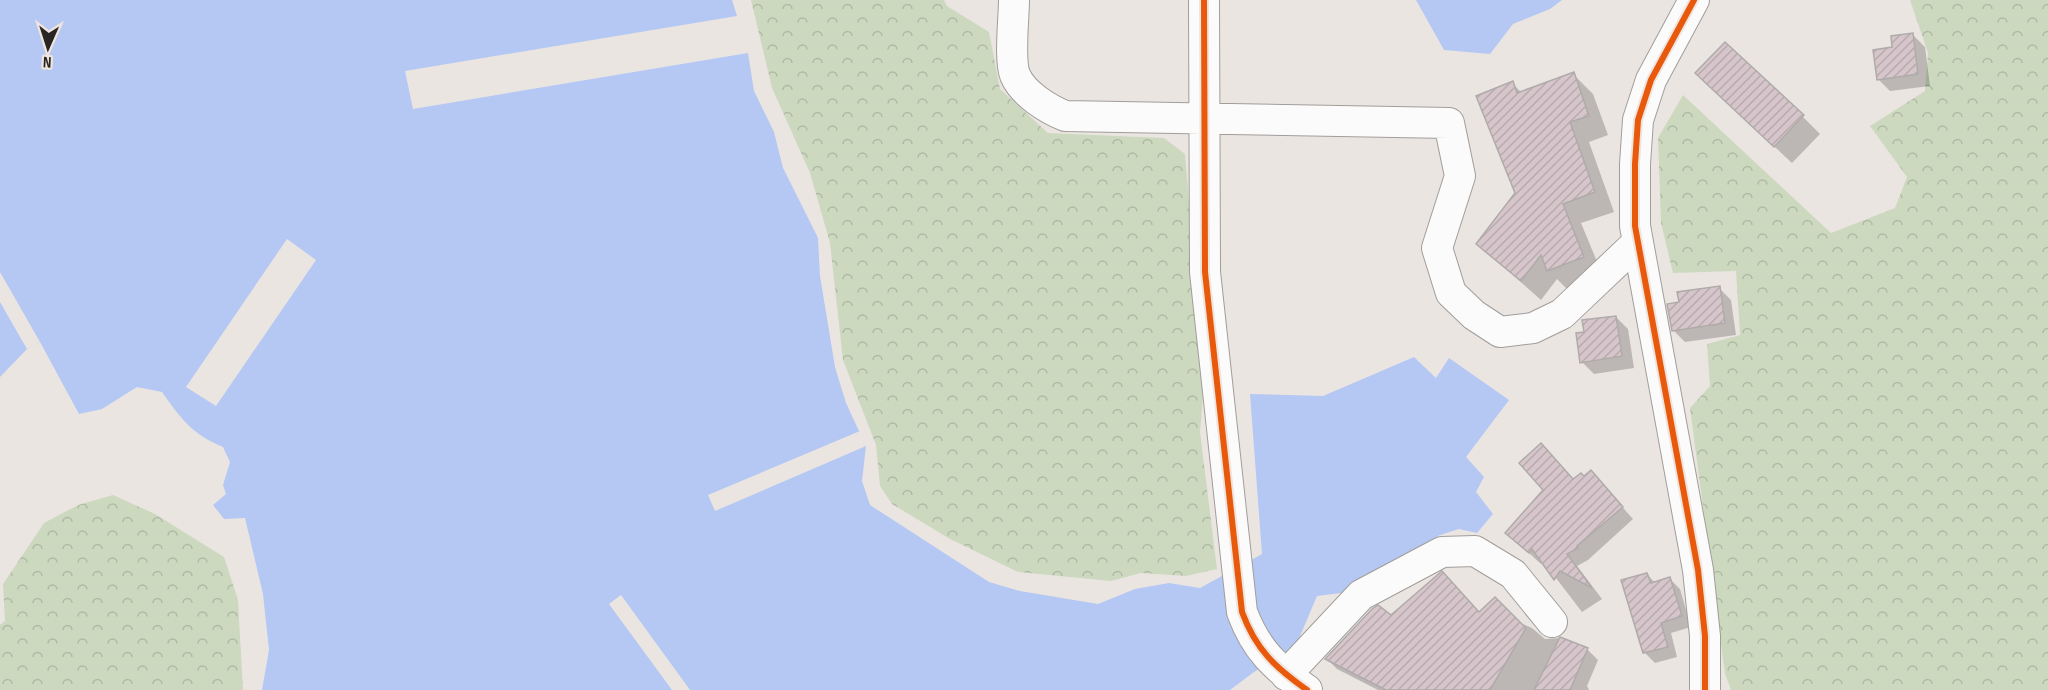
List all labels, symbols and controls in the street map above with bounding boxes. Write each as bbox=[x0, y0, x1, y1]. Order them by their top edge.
north arrow bbox=[18, 18, 78, 78]
text: N bbox=[43, 52, 52, 71]

